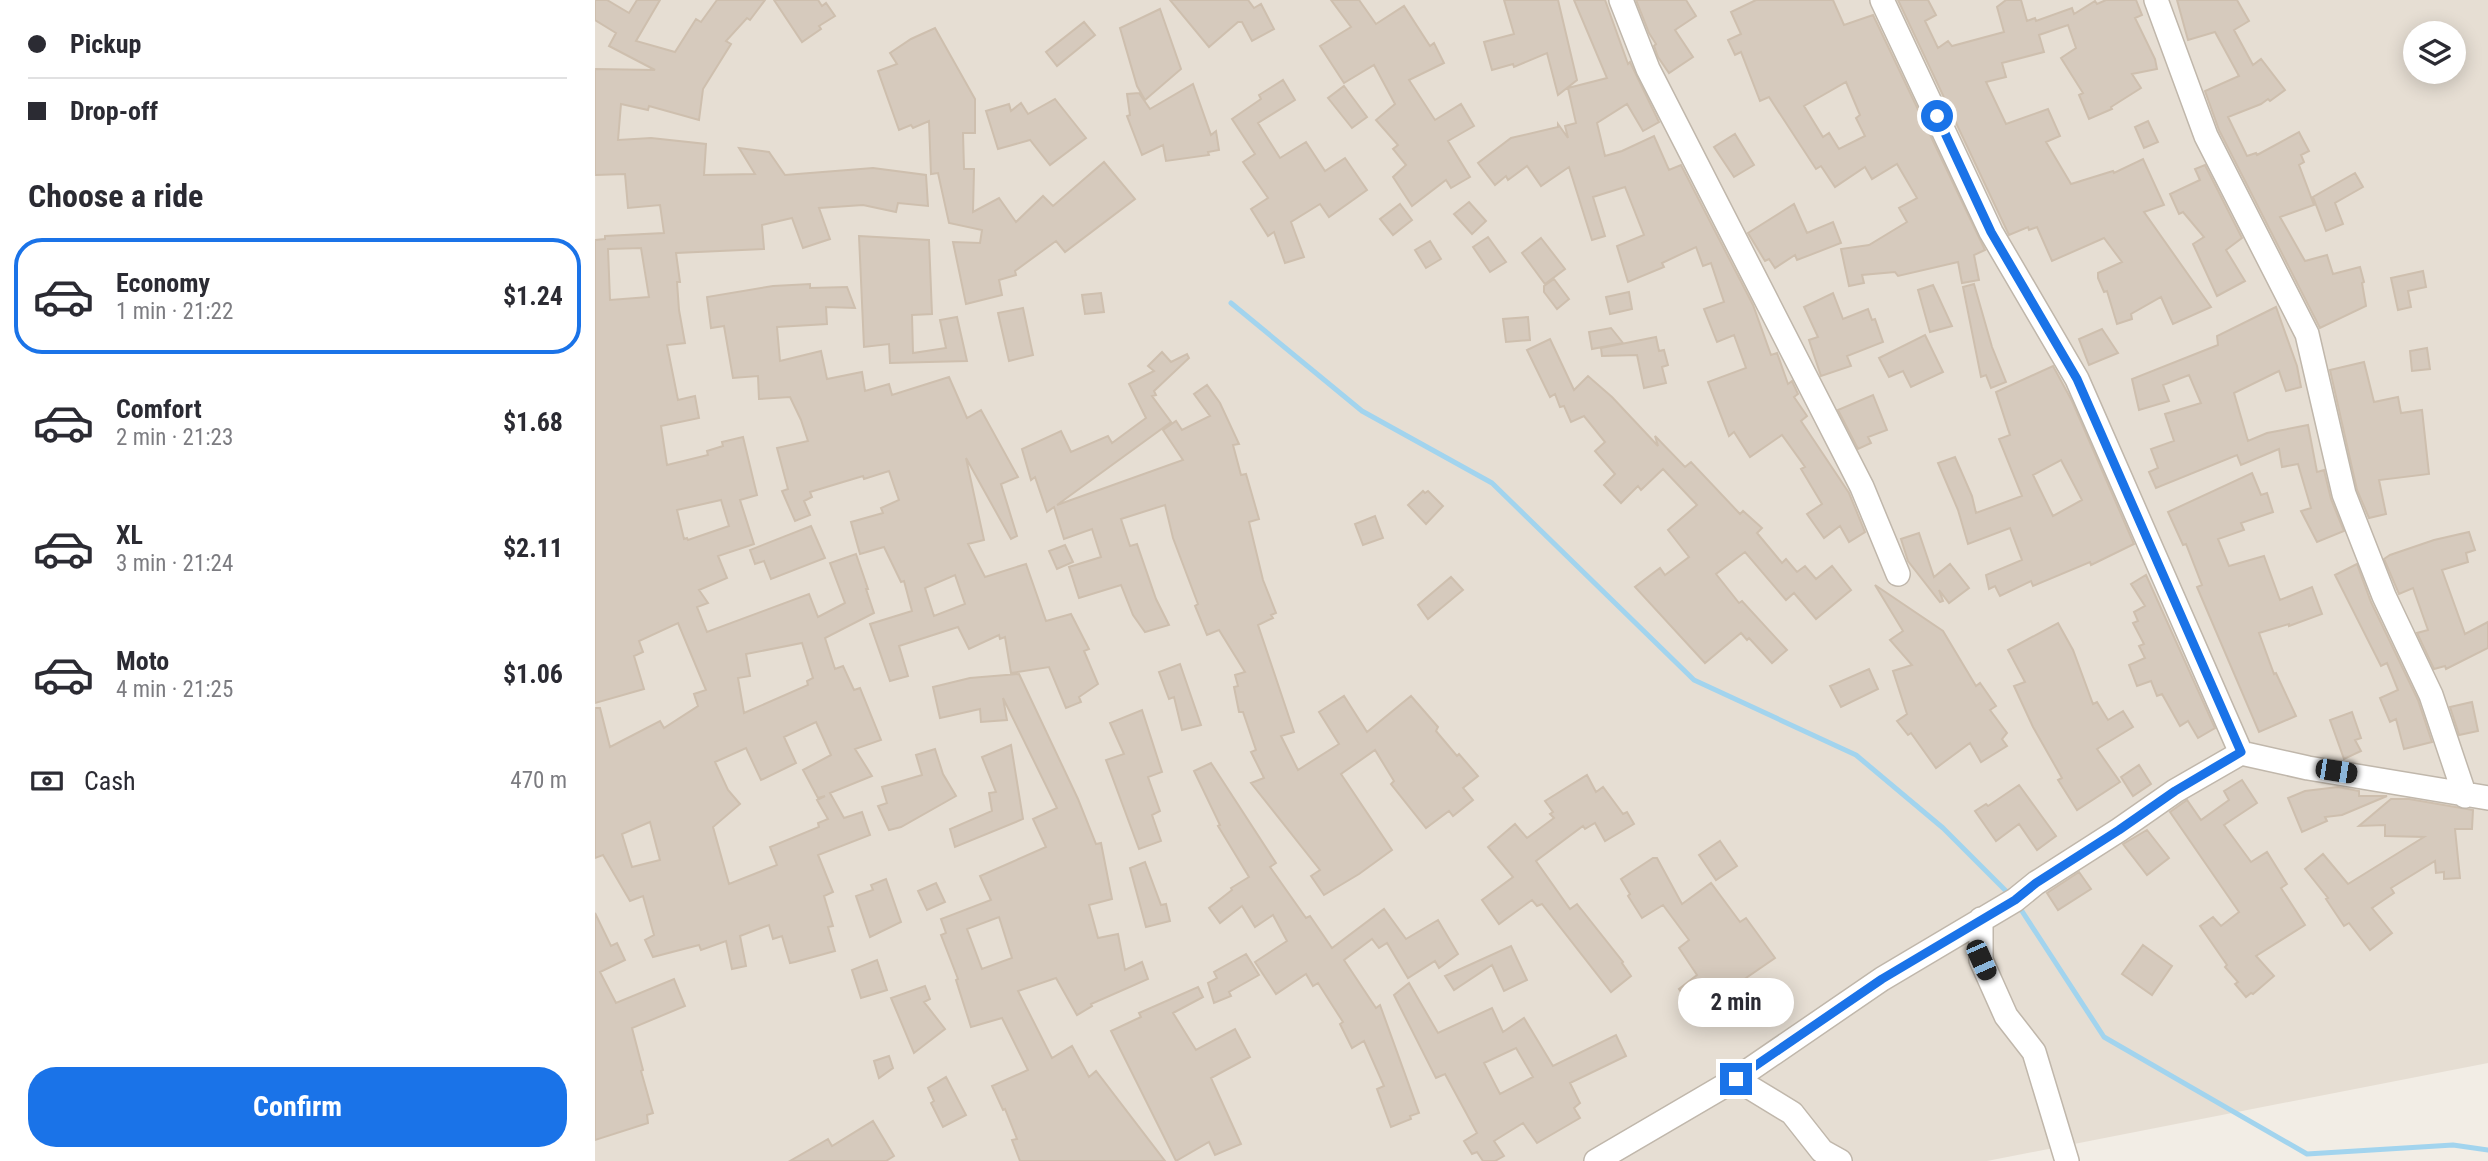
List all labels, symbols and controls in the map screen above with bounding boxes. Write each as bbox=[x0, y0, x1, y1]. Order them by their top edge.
map controls bbox=[2403, 21, 2466, 84]
button: layers bbox=[2403, 21, 2466, 84]
text: Pickup bbox=[70, 29, 141, 59]
text: Drop-off bbox=[70, 96, 158, 126]
route start bbox=[1921, 100, 1953, 132]
text: Choose a ride bbox=[28, 177, 203, 215]
icon: car bbox=[32, 265, 95, 328]
text: Economy bbox=[116, 268, 210, 298]
text: $1.24 bbox=[503, 281, 563, 311]
text: 1 min · 21:22 bbox=[116, 298, 233, 325]
icon: car bbox=[32, 391, 95, 454]
text: Comfort bbox=[116, 394, 202, 424]
text: $1.68 bbox=[503, 407, 563, 437]
text: 2 min · 21:23 bbox=[116, 424, 233, 451]
icon: car bbox=[32, 517, 95, 580]
text: XL bbox=[116, 520, 143, 550]
text: $2.11 bbox=[503, 533, 563, 563]
text: 3 min · 21:24 bbox=[116, 550, 233, 577]
icon: car bbox=[32, 643, 95, 706]
text: Moto bbox=[116, 646, 169, 676]
text: $1.06 bbox=[503, 659, 563, 689]
text: 4 min · 21:25 bbox=[116, 676, 233, 703]
car bbox=[2314, 757, 2359, 785]
icon: cash bbox=[28, 762, 66, 800]
text: Cash bbox=[84, 766, 136, 796]
text: 470 m bbox=[510, 767, 567, 794]
car bbox=[1963, 937, 2000, 983]
callout: 2 min bbox=[1678, 978, 1794, 1026]
text: 2 min bbox=[1710, 989, 1762, 1016]
route end bbox=[1720, 1063, 1752, 1095]
button: Confirm bbox=[28, 1067, 567, 1147]

